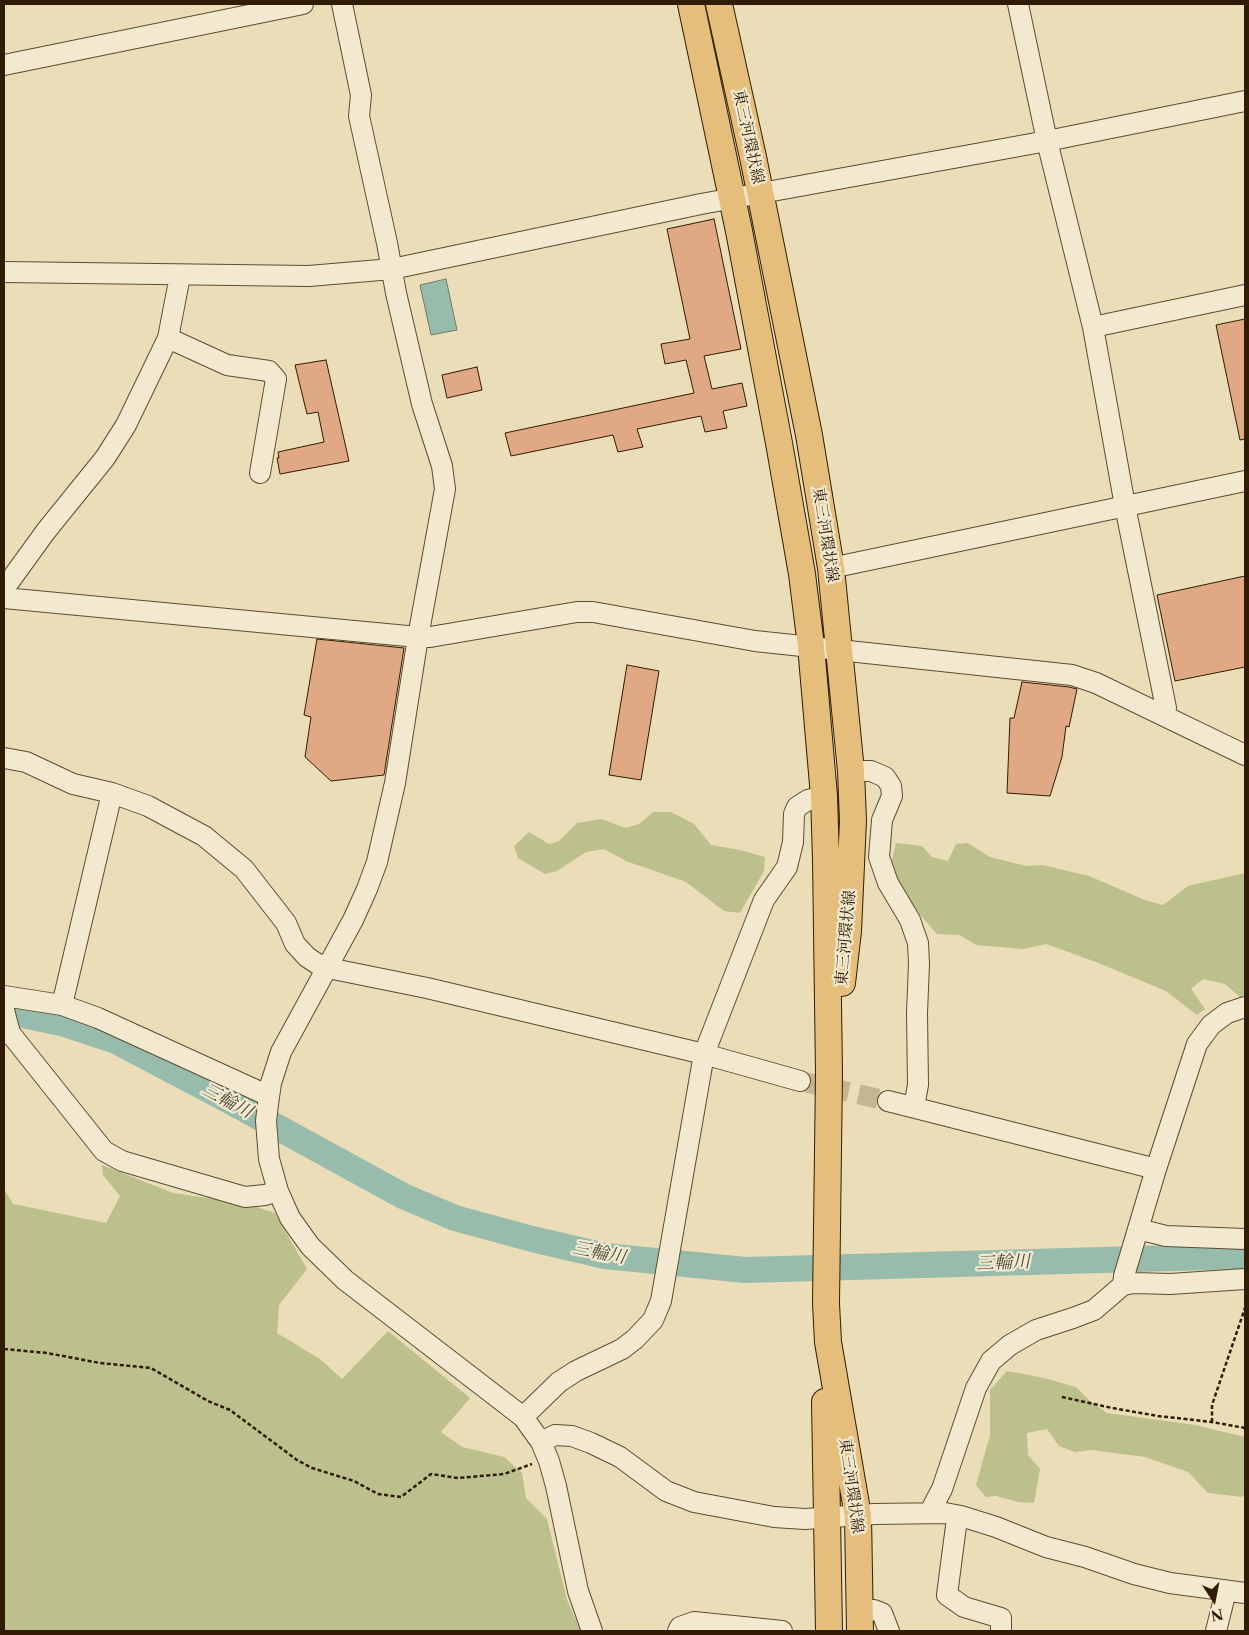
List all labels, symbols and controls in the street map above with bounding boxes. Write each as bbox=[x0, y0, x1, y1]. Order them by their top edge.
street label: 東三河環状線 bbox=[729, 88, 767, 186]
street label: 東三河環状線 bbox=[808, 486, 842, 584]
street label: 東三河環状線 bbox=[832, 889, 860, 987]
water label: 三輪川 bbox=[198, 1079, 256, 1123]
water label: 三輪川 bbox=[570, 1237, 628, 1269]
water label: 三輪川 bbox=[976, 1251, 1030, 1275]
street label: 東三河環状線 bbox=[835, 1437, 867, 1535]
north arrow bbox=[1189, 1575, 1239, 1625]
text: N bbox=[1209, 1605, 1225, 1625]

